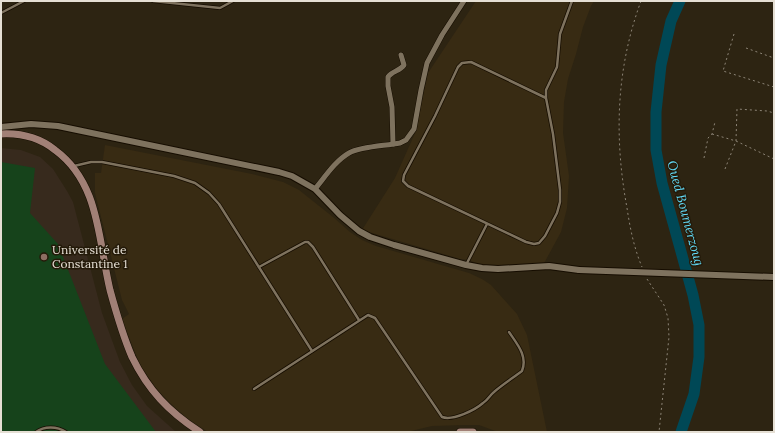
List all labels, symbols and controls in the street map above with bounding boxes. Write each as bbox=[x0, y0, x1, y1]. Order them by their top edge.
water label: Oued Boumerzoug bbox=[663, 159, 708, 268]
place label: Université de Constantine 1 bbox=[52, 242, 128, 271]
marker: Université de Constantine 1 bbox=[39, 252, 49, 262]

